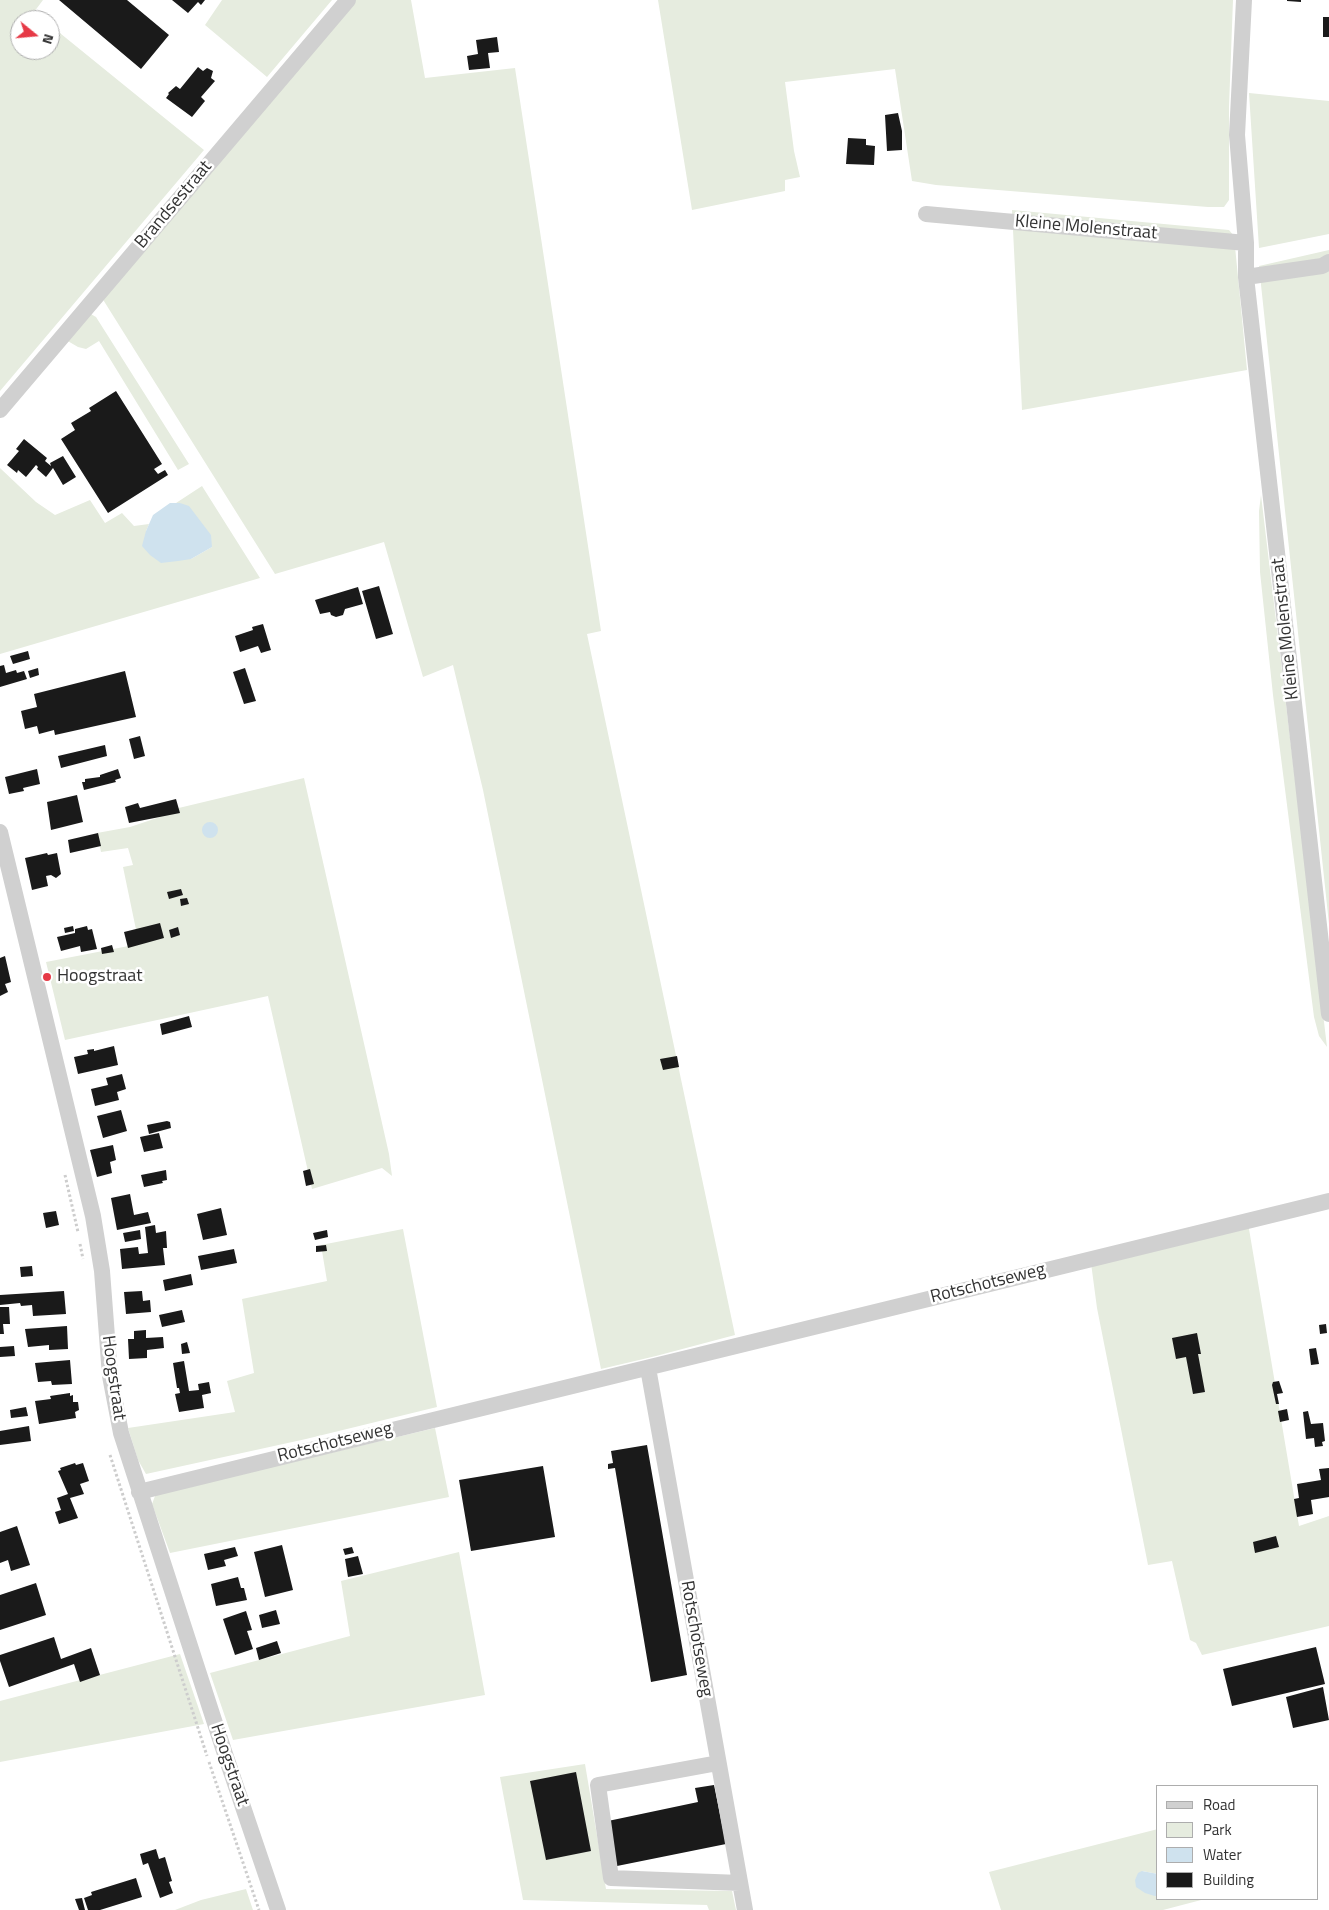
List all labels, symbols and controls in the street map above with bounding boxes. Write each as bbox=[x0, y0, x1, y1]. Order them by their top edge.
north arrow bbox=[10, 10, 60, 60]
text: N bbox=[37, 32, 60, 47]
street label: Brandsestraat bbox=[131, 157, 217, 253]
street label: Kleine Molenstraat bbox=[1014, 211, 1158, 245]
street label: Kleine Molenstraat bbox=[1268, 557, 1304, 701]
place label: Hoogstraat bbox=[57, 966, 143, 988]
marker: Hoogstraat bbox=[41, 971, 53, 983]
street label: Rotschotseweg bbox=[928, 1259, 1048, 1309]
street label: Hoogstraat bbox=[96, 1334, 130, 1422]
street label: Rotschotseweg bbox=[275, 1418, 395, 1468]
street label: Rotschotseweg bbox=[675, 1579, 717, 1699]
street label: Hoogstraat bbox=[205, 1721, 253, 1809]
legend bbox=[1156, 1785, 1319, 1900]
text: Road bbox=[1203, 1793, 1235, 1816]
text: Park bbox=[1203, 1818, 1232, 1841]
text: Water bbox=[1203, 1843, 1242, 1866]
text: Building bbox=[1203, 1868, 1254, 1891]

